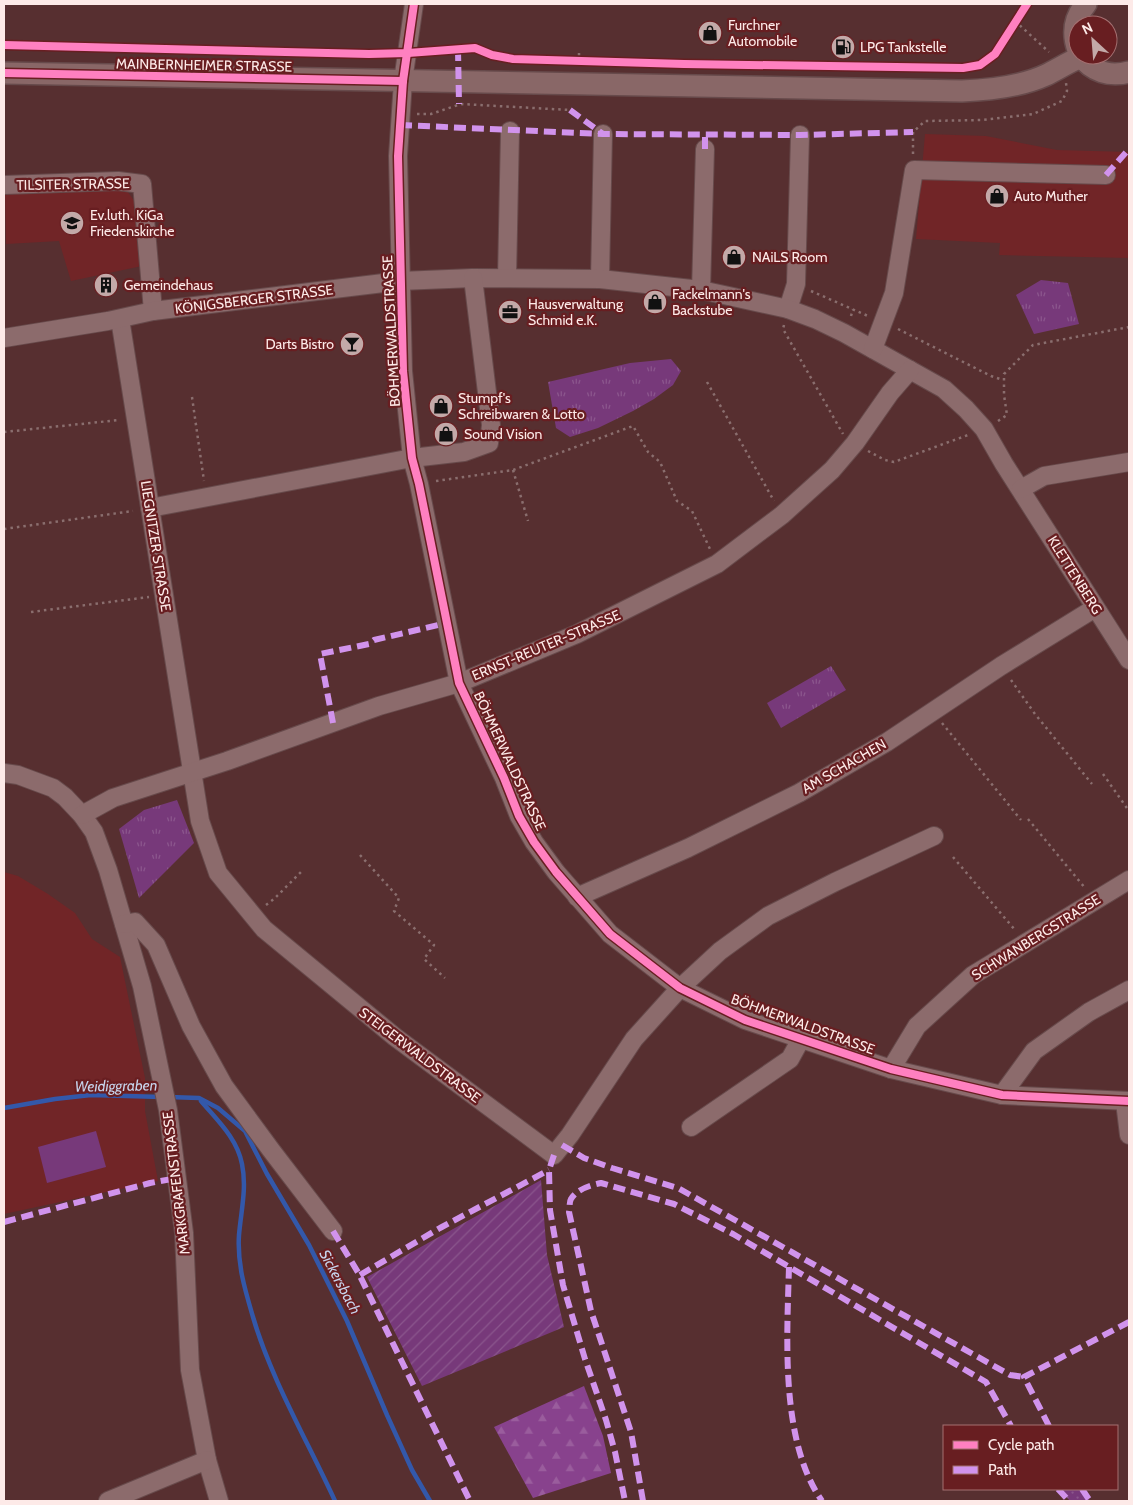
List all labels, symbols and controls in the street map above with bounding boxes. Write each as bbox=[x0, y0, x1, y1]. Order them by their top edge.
north arrow bbox=[1068, 15, 1118, 65]
place label: Furchner Automobile bbox=[728, 16, 797, 50]
text: N bbox=[1079, 18, 1096, 39]
shop icon: Furchner Automobile bbox=[697, 20, 723, 46]
fuel station icon: LPG Tankstelle bbox=[830, 34, 856, 60]
place label: LPG Tankstelle bbox=[860, 38, 946, 56]
street label: MAINBERNHEIMER STRASSE bbox=[116, 54, 293, 76]
street label: TILSITER STRASSE bbox=[16, 174, 130, 194]
shop icon: Auto Muther bbox=[984, 183, 1010, 209]
place label: Auto Muther bbox=[1014, 187, 1088, 205]
place label: Ev.luth. KiGa Friedenskirche bbox=[90, 206, 174, 240]
school or university icon: Ev.luth. KiGa Friedenskirche bbox=[59, 210, 85, 236]
shop icon: NAiLS Room bbox=[721, 244, 747, 270]
place label: NAiLS Room bbox=[752, 248, 827, 266]
street label: BÖHMERWALDSTRASSE bbox=[378, 254, 404, 407]
building icon: Gemeindehaus bbox=[93, 272, 119, 298]
place label: Gemeindehaus bbox=[124, 276, 213, 294]
street label: KÖNIGSBERGER STRASSE bbox=[174, 280, 334, 318]
place label: Fackelmann's Backstube bbox=[672, 285, 751, 319]
shop icon: Fackelmann's Backstube bbox=[642, 289, 668, 315]
place label: Hausverwaltung Schmid e.K. bbox=[528, 295, 624, 329]
office icon: Hausverwaltung Schmid e.K. bbox=[497, 299, 523, 325]
bar icon: Darts Bistro bbox=[339, 331, 365, 357]
place label: Darts Bistro bbox=[265, 335, 334, 353]
place label: Stumpf's Schreibwaren & Lotto bbox=[458, 389, 585, 423]
shop icon: Stumpf's Schreibwaren & Lotto bbox=[428, 393, 454, 419]
shop icon: Sound Vision bbox=[433, 421, 459, 447]
place label: Sound Vision bbox=[464, 425, 543, 443]
street label: LIEGNITZER STRASSE bbox=[137, 479, 175, 613]
street label: KLETTENBERG bbox=[1044, 532, 1106, 618]
street label: ERNST-REUTER-STRASSE bbox=[469, 605, 623, 684]
street label: BÖHMERWALDSTRASSE bbox=[470, 688, 550, 834]
street label: AM SCHACHEN bbox=[799, 735, 889, 797]
street label: SCHWANBERGSTRASSE bbox=[968, 890, 1104, 984]
street label: BÖHMERWALDSTRASSE bbox=[729, 990, 878, 1058]
street label: STEIGERWALDSTRASSE bbox=[356, 1003, 485, 1107]
water label: Weidiggraben bbox=[75, 1076, 157, 1096]
street label: MARKGRAFENSTRASSE bbox=[158, 1110, 194, 1256]
water label: Sickersbach bbox=[315, 1247, 365, 1317]
legend bbox=[943, 1425, 1118, 1490]
text: Cycle path bbox=[988, 1436, 1054, 1454]
text: Path bbox=[988, 1461, 1017, 1479]

